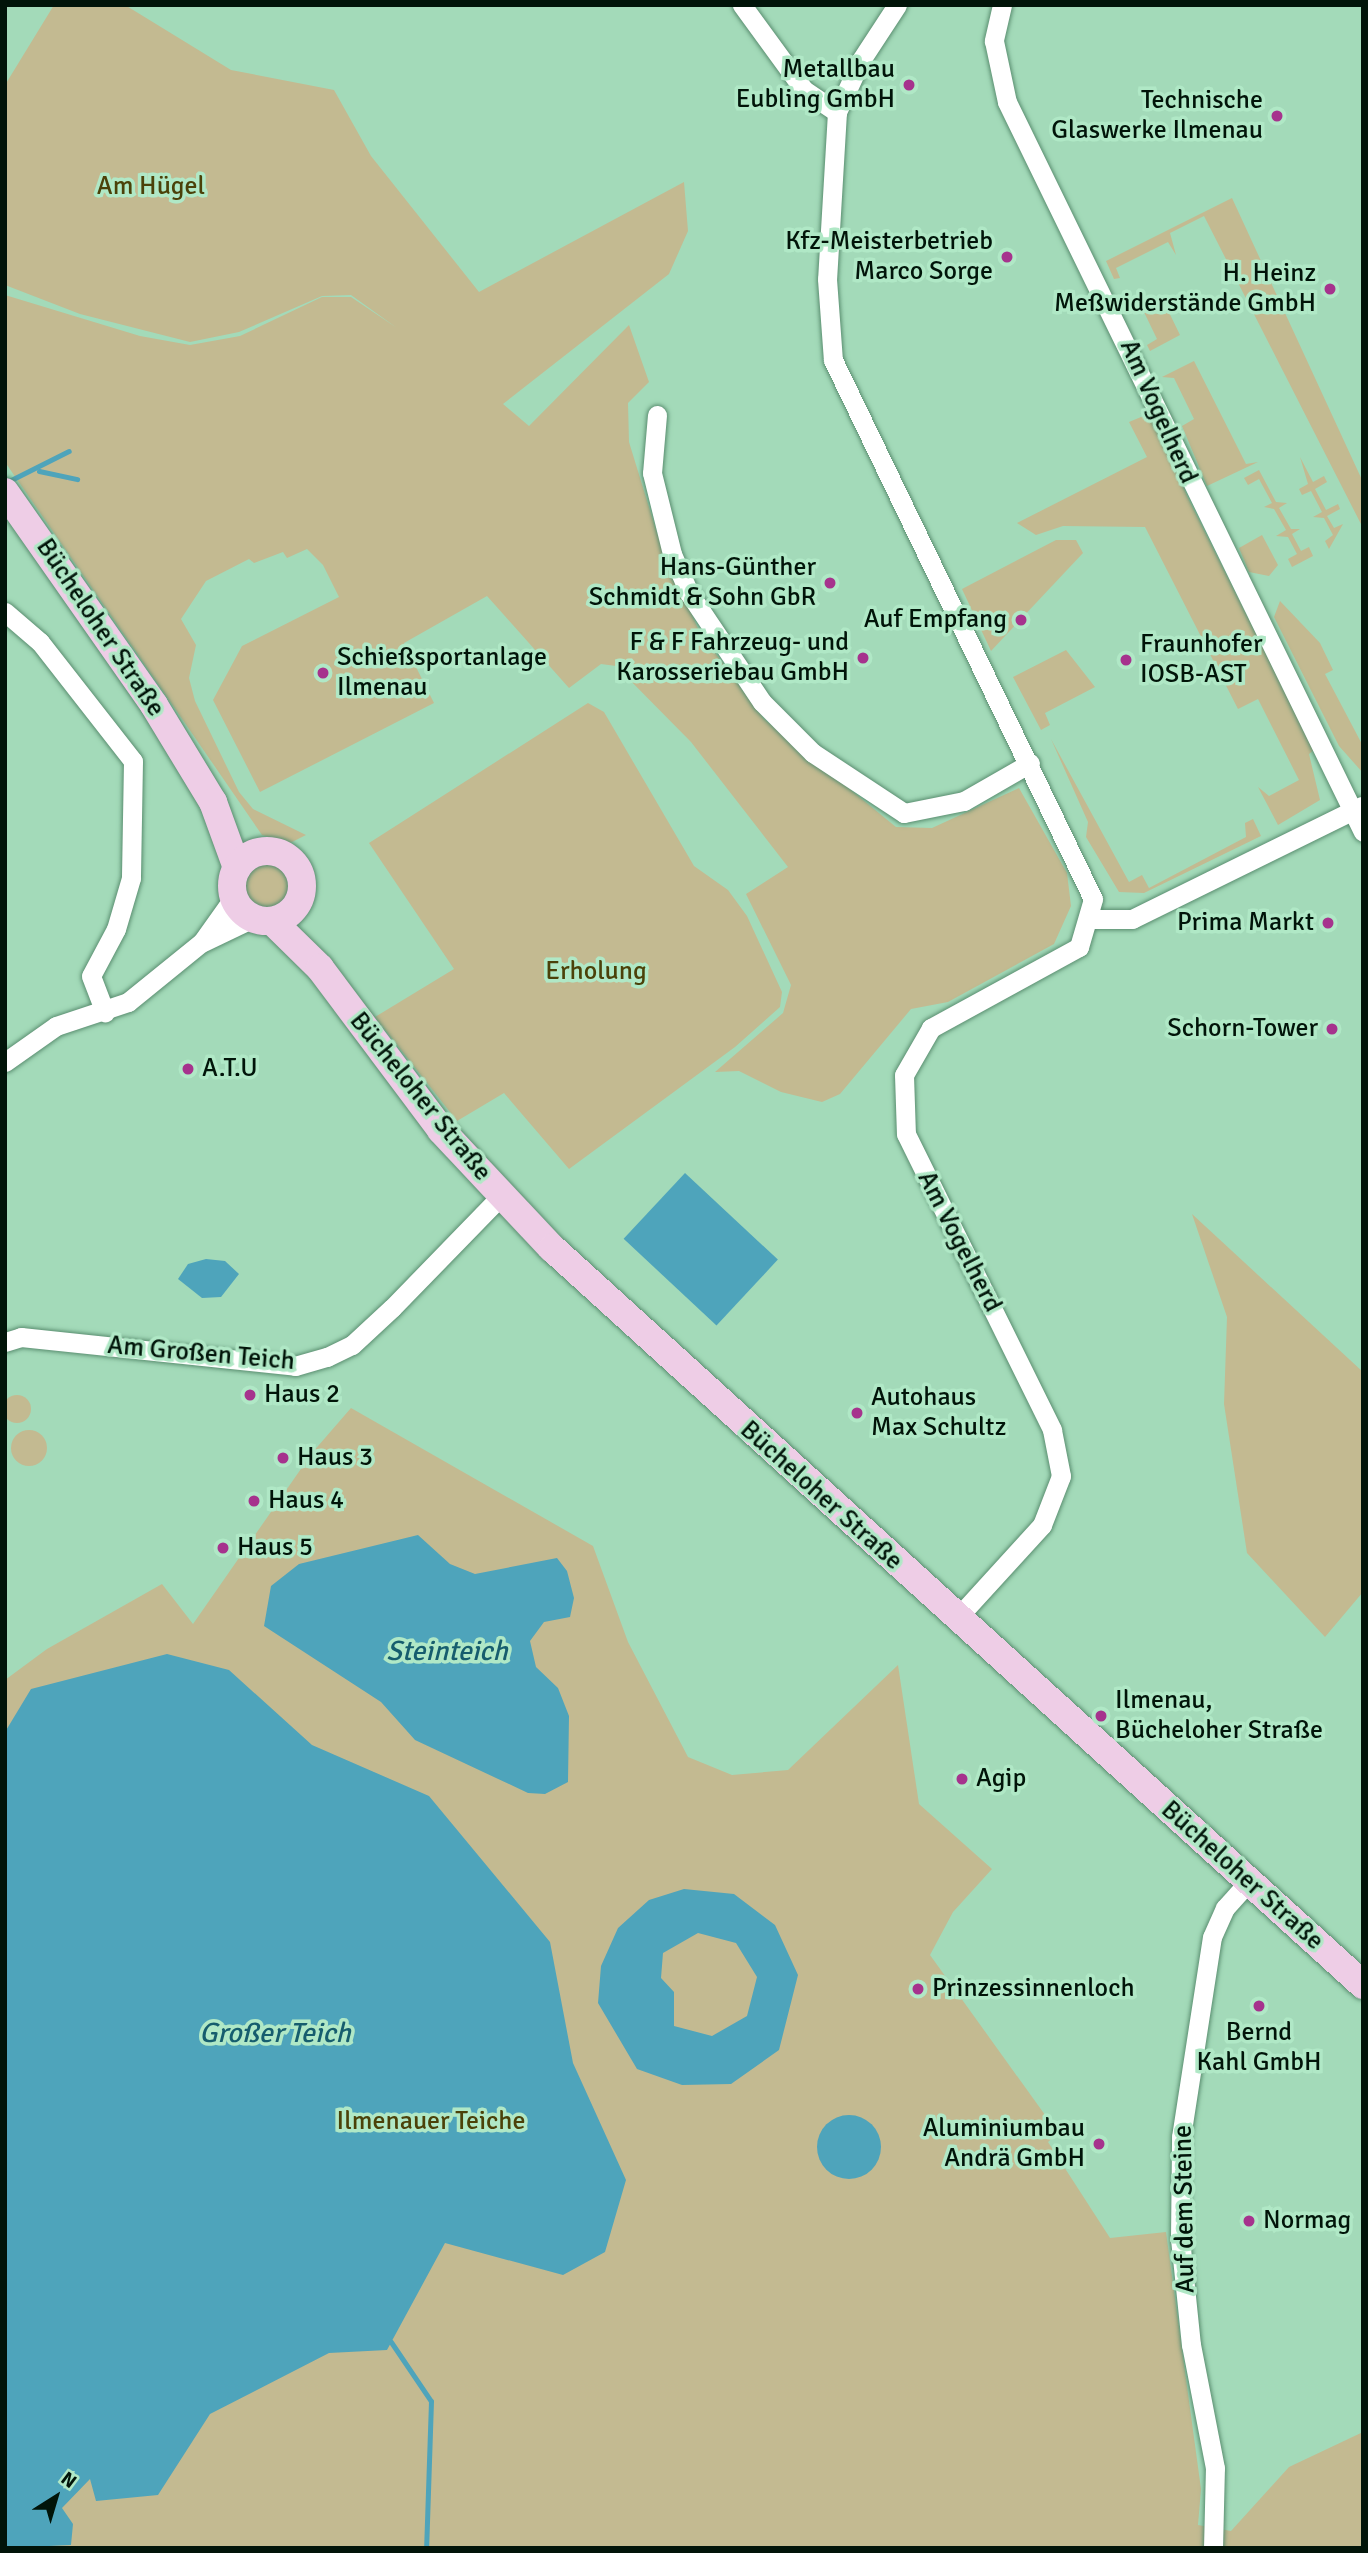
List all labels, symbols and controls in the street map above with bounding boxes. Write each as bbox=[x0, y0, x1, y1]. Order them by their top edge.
place label: Metallbau Eubling GmbH bbox=[736, 54, 895, 116]
marker: Metallbau Eubling GmbH bbox=[901, 77, 917, 93]
place label: Technische Glaswerke Ilmenau bbox=[1051, 85, 1263, 146]
marker: Technische Glaswerke Ilmenau bbox=[1269, 108, 1285, 124]
park label: Am Hügel bbox=[97, 171, 205, 203]
place label: Kfz-Meisterbetrieb Marco Sorge bbox=[785, 226, 993, 288]
marker: Kfz-Meisterbetrieb Marco Sorge bbox=[999, 249, 1015, 265]
place label: H. Heinz Meßwiderstände GmbH bbox=[1054, 258, 1316, 320]
marker: H. Heinz Meßwiderstände GmbH bbox=[1322, 281, 1338, 297]
street label: Am Vogelherd bbox=[1112, 335, 1204, 489]
street label: Bücheloher Straße bbox=[29, 533, 171, 723]
place label: Hans-Günther Schmidt & Sohn GbR bbox=[589, 552, 816, 614]
marker: Hans-Günther Schmidt & Sohn GbR bbox=[822, 575, 838, 591]
place label: Auf Empfang bbox=[864, 604, 1007, 636]
marker: Auf Empfang bbox=[1013, 612, 1029, 628]
place label: F & F Fahrzeug- und Karosseriebau GmbH bbox=[616, 627, 849, 688]
place label: Fraunhofer IOSB-AST bbox=[1140, 629, 1262, 690]
place label: Schießsportanlage Ilmenau bbox=[337, 642, 547, 704]
marker: F & F Fahrzeug- und Karosseriebau GmbH bbox=[855, 650, 871, 666]
marker: Fraunhofer IOSB-AST bbox=[1118, 652, 1134, 668]
marker: Schießsportanlage Ilmenau bbox=[315, 665, 331, 681]
place label: Prima Markt bbox=[1177, 907, 1314, 939]
marker: Prima Markt bbox=[1320, 915, 1336, 931]
park label: Erholung bbox=[545, 956, 647, 988]
street label: Bücheloher Straße bbox=[342, 1006, 498, 1188]
place label: Schorn-Tower bbox=[1167, 1013, 1318, 1045]
marker: Schorn-Tower bbox=[1324, 1021, 1340, 1037]
place label: A.T.U bbox=[202, 1053, 258, 1085]
marker: A.T.U bbox=[180, 1061, 196, 1077]
street label: Am Vogelherd bbox=[910, 1166, 1008, 1318]
street label: Am Großen Teich bbox=[106, 1330, 296, 1378]
place label: Haus 2 bbox=[264, 1379, 340, 1411]
place label: Autohaus Max Schultz bbox=[871, 1382, 1006, 1444]
marker: Haus 2 bbox=[242, 1387, 258, 1403]
marker: Autohaus Max Schultz bbox=[849, 1405, 865, 1421]
street label: Bücheloher Straße bbox=[733, 1415, 909, 1577]
place label: Haus 3 bbox=[297, 1442, 373, 1474]
marker: Haus 3 bbox=[275, 1450, 291, 1466]
place label: Haus 4 bbox=[268, 1485, 344, 1517]
marker: Haus 4 bbox=[246, 1493, 262, 1509]
place label: Haus 5 bbox=[237, 1532, 313, 1564]
marker: Haus 5 bbox=[215, 1540, 231, 1556]
water label: Steinteich bbox=[386, 1634, 508, 1668]
place label: Ilmenau, Bücheloher Straße bbox=[1115, 1685, 1323, 1746]
marker: Ilmenau, Bücheloher Straße bbox=[1093, 1708, 1109, 1724]
place label: Agip bbox=[976, 1763, 1026, 1795]
marker: Agip bbox=[954, 1771, 970, 1787]
street label: Bücheloher Straße bbox=[1154, 1795, 1330, 1957]
place label: Prinzessinnenloch bbox=[932, 1973, 1135, 2005]
marker: Prinzessinnenloch bbox=[910, 1981, 926, 1997]
marker: Bernd Kahl GmbH bbox=[1251, 1998, 1267, 2014]
water label: Großer Teich bbox=[199, 2016, 351, 2050]
place label: Bernd Kahl GmbH bbox=[1197, 2017, 1321, 2078]
park label: Ilmenauer Teiche bbox=[337, 2106, 525, 2138]
place label: Aluminiumbau Andrä GmbH bbox=[923, 2113, 1085, 2174]
street label: Auf dem Steine bbox=[1168, 2125, 1202, 2293]
marker: Aluminiumbau Andrä GmbH bbox=[1091, 2136, 1107, 2152]
place label: Normag bbox=[1263, 2205, 1351, 2237]
marker: Normag bbox=[1241, 2213, 1257, 2229]
north arrow bbox=[21, 2462, 91, 2532]
text: N bbox=[56, 2467, 81, 2494]

